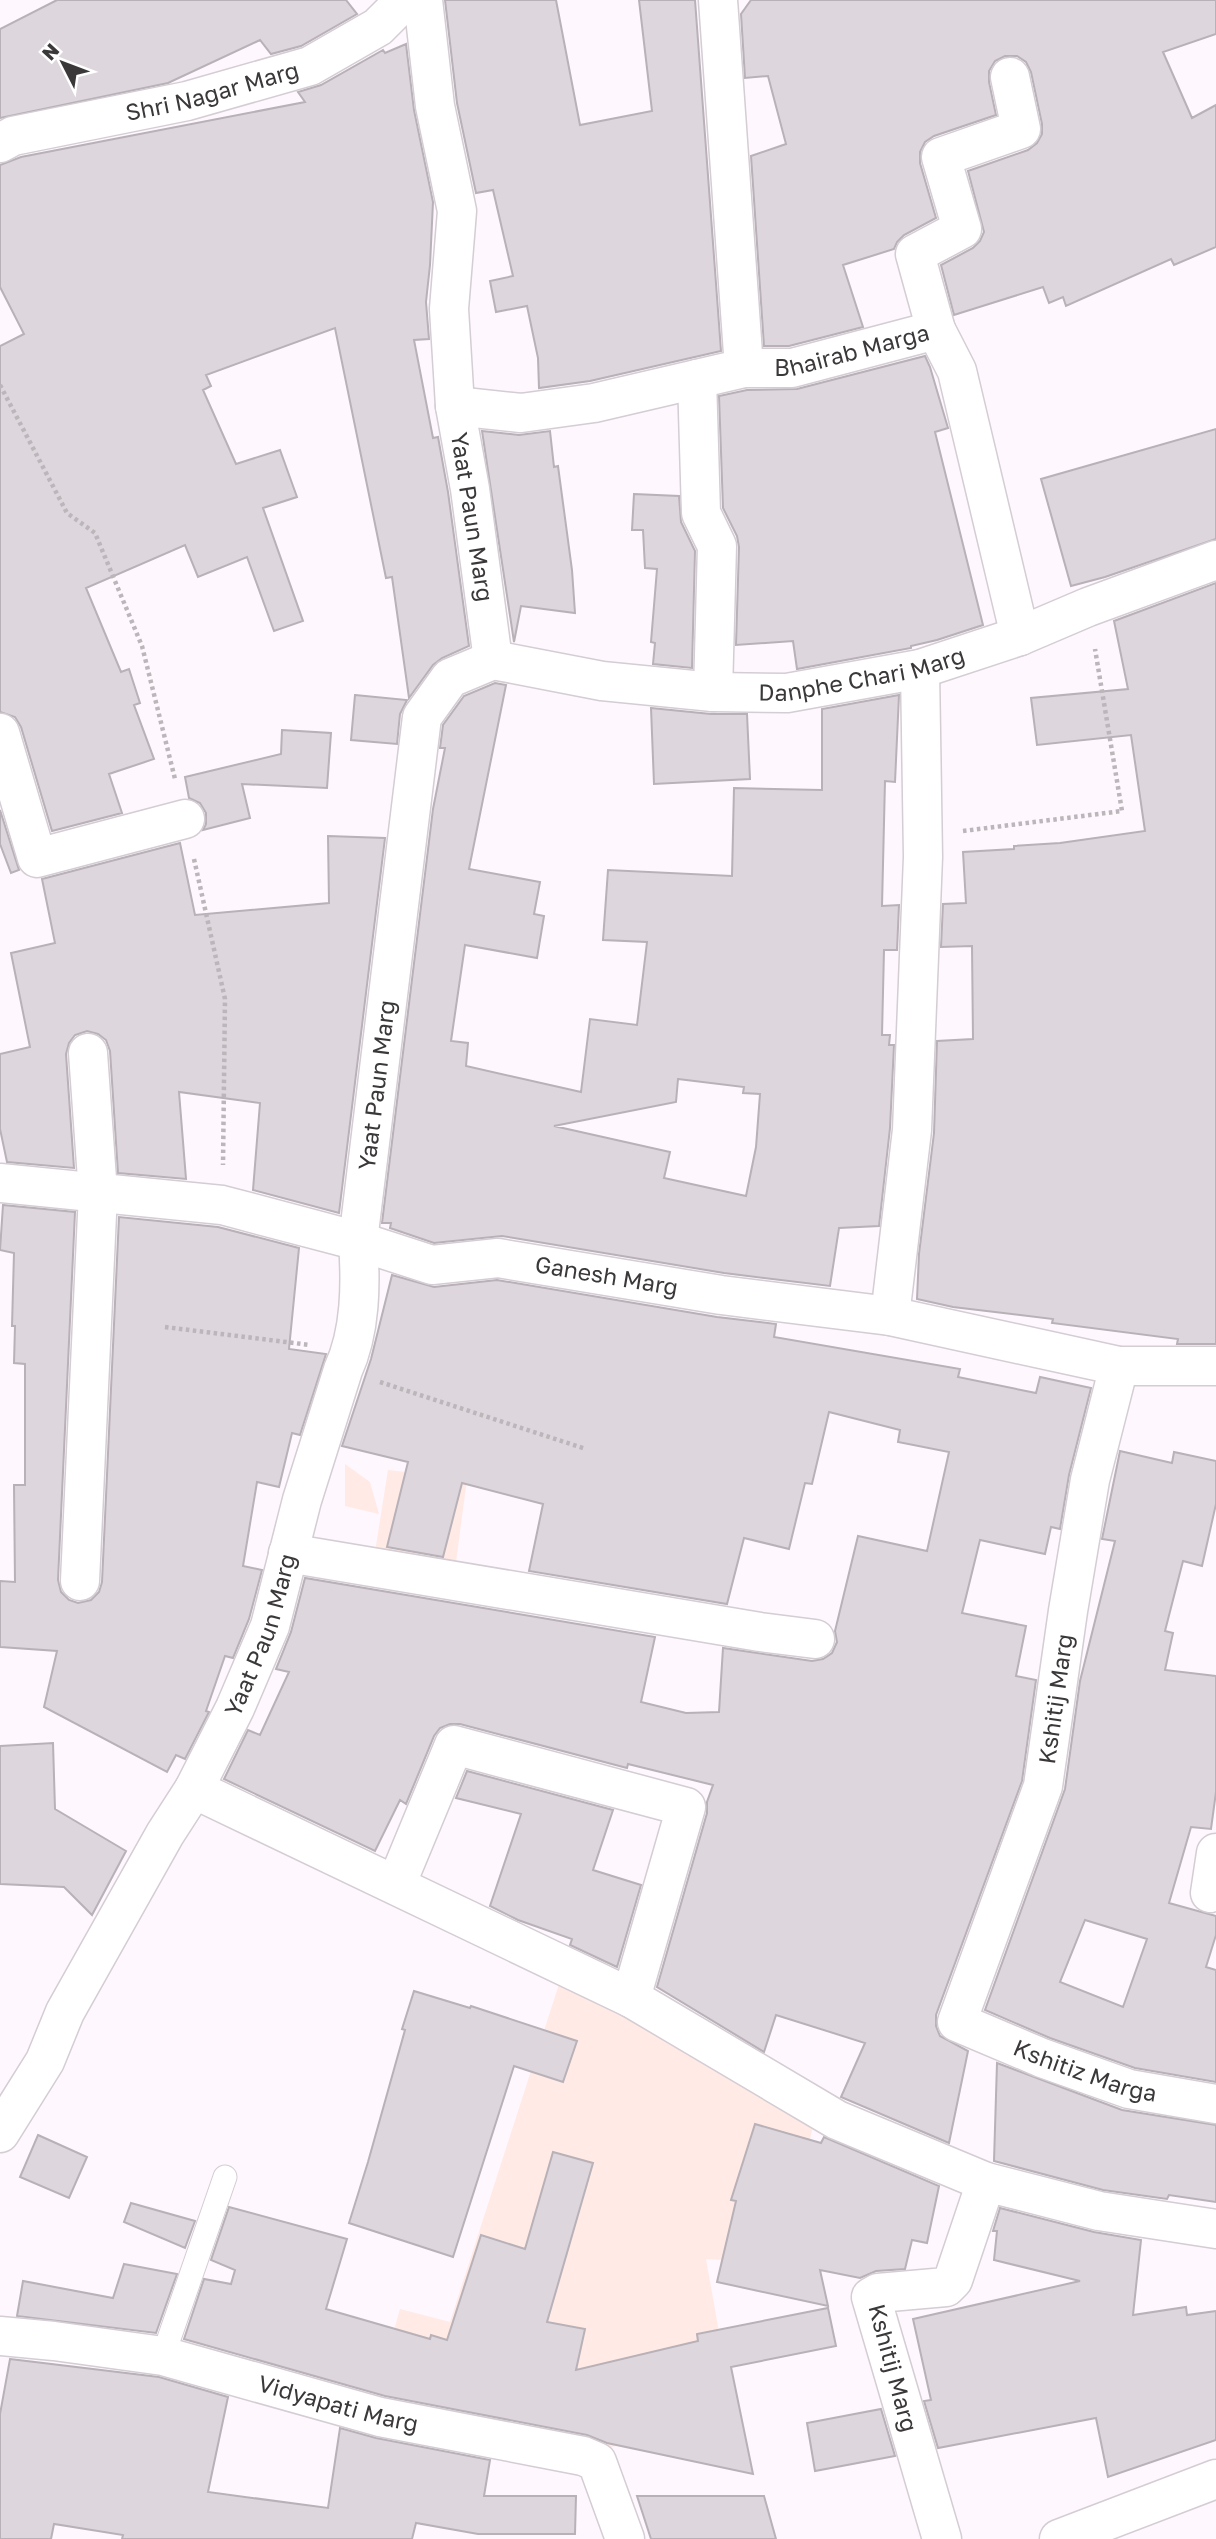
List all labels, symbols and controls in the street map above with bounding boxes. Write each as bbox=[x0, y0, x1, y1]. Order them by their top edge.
north arrow bbox=[28, 28, 98, 98]
text: N bbox=[37, 38, 63, 64]
street label: Shri Nagar Marg bbox=[123, 55, 302, 126]
street label: Bhairab Marga bbox=[774, 317, 932, 381]
street label: Yaat Paun Marg bbox=[446, 430, 500, 603]
street label: Danphe Chari Marg bbox=[758, 640, 968, 706]
street label: Yaat Paun Marg bbox=[352, 998, 400, 1172]
street label: Ganesh Marg bbox=[533, 1249, 680, 1301]
street label: Yaat Paun Marg bbox=[218, 1551, 301, 1721]
street label: Kshitij Marg bbox=[1032, 1632, 1078, 1766]
street label: Kshitiz Marga bbox=[1010, 2033, 1159, 2107]
street label: Kshitij Marg bbox=[863, 2301, 924, 2435]
street label: Vidyapati Marg bbox=[255, 2368, 421, 2437]

